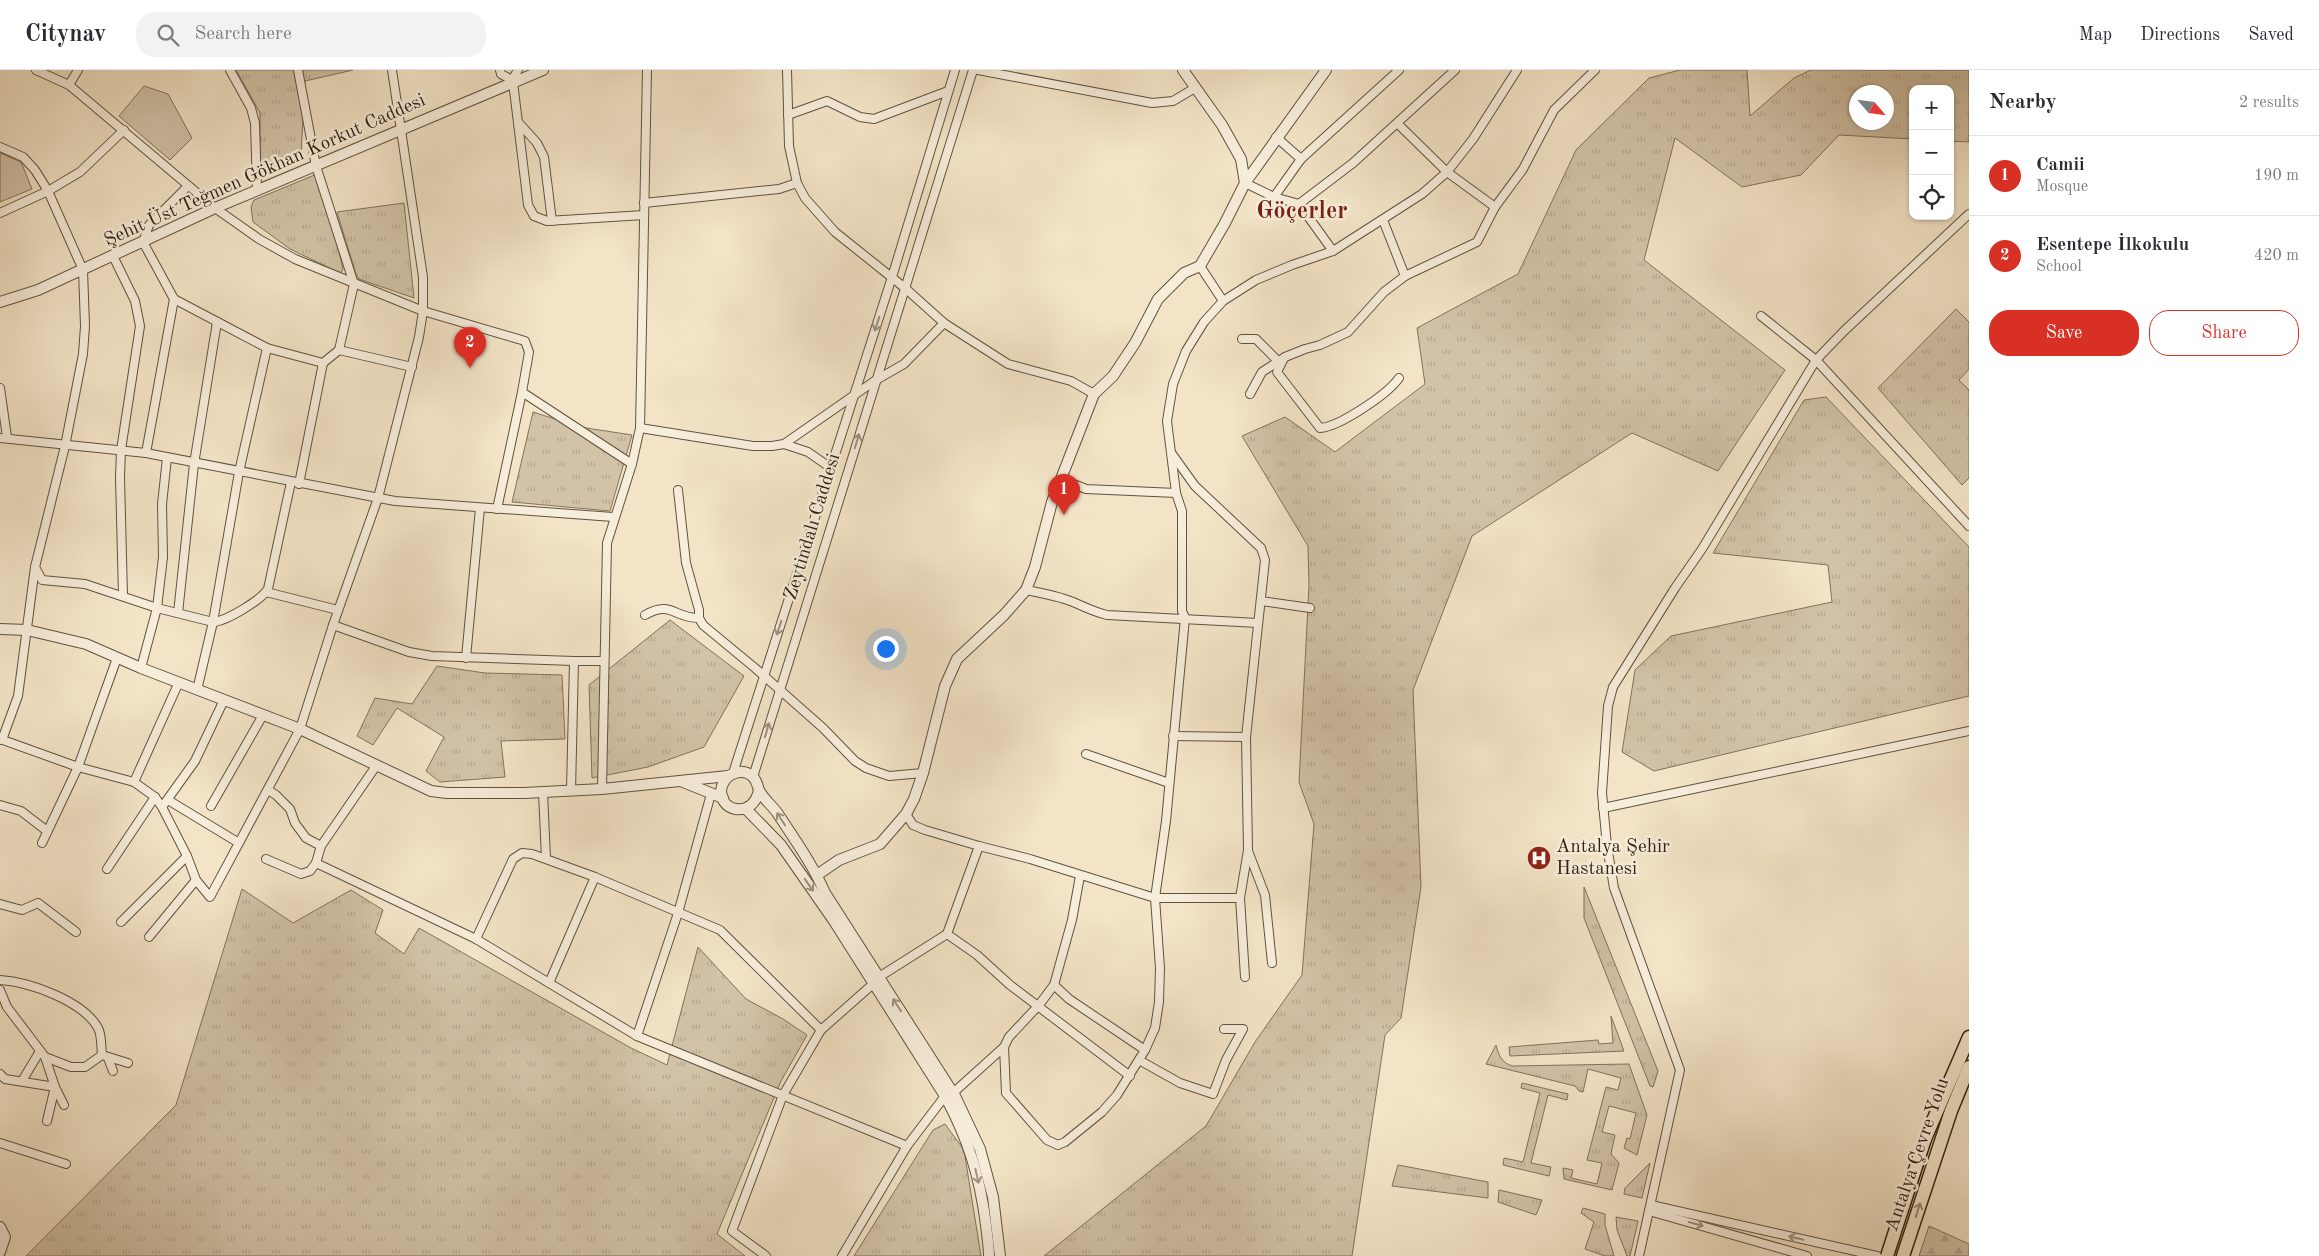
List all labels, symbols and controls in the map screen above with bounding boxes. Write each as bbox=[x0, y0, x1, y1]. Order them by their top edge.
search box bbox=[136, 12, 486, 57]
icon: search bbox=[154, 21, 182, 49]
text: Citynav bbox=[25, 23, 106, 47]
text: Search here bbox=[194, 25, 292, 44]
text: Map bbox=[2079, 26, 2112, 44]
text: Directions bbox=[2140, 26, 2220, 44]
text: Saved bbox=[2248, 26, 2294, 44]
north arrow bbox=[1849, 85, 1894, 130]
map controls bbox=[1909, 85, 1954, 220]
button: + bbox=[1909, 85, 1954, 130]
street label: Şehit Üst Teğmen Gökhan Korkut Caddesi bbox=[100, 88, 429, 251]
text: Nearby bbox=[1989, 92, 2057, 113]
text: 2 results bbox=[2239, 95, 2299, 111]
button: − bbox=[1909, 130, 1954, 175]
text: Camii bbox=[2036, 156, 2085, 175]
text: 1 bbox=[2000, 168, 2010, 184]
text: 190 m bbox=[2254, 168, 2299, 184]
button: locate bbox=[1909, 175, 1954, 220]
text: Mosque bbox=[2036, 179, 2088, 195]
district label: Göçerler bbox=[1256, 200, 1348, 224]
text: Esentepe İlkokulu bbox=[2036, 236, 2189, 255]
text: 2 bbox=[2000, 248, 2010, 264]
text: 420 m bbox=[2254, 248, 2299, 264]
text: School bbox=[2036, 259, 2082, 275]
button: Save bbox=[1989, 310, 2139, 356]
button: Share bbox=[2149, 310, 2299, 356]
one-way arrow bbox=[871, 316, 881, 332]
pin: 2 bbox=[454, 327, 486, 368]
one-way arrow bbox=[853, 434, 862, 450]
street label: Zeytindalı Caddesi bbox=[782, 451, 844, 603]
pin: 1 bbox=[1048, 474, 1080, 515]
one-way arrow bbox=[773, 620, 783, 636]
your location bbox=[873, 636, 899, 662]
one-way arrow bbox=[763, 723, 773, 739]
one-way arrow bbox=[776, 812, 786, 826]
place label: Antalya Şehir Hastanesi bbox=[1556, 838, 1670, 879]
hospital icon: Antalya Şehir Hastanesi bbox=[1526, 845, 1552, 871]
one-way arrow bbox=[804, 878, 814, 892]
one-way arrow bbox=[891, 998, 901, 1012]
street label: Antalya Çevre Yolu bbox=[1883, 1076, 1953, 1234]
one-way arrow bbox=[973, 1167, 982, 1183]
one-way arrow bbox=[1914, 1202, 1924, 1218]
one-way arrow bbox=[1688, 1220, 1704, 1230]
one-way arrow bbox=[1788, 1232, 1804, 1242]

